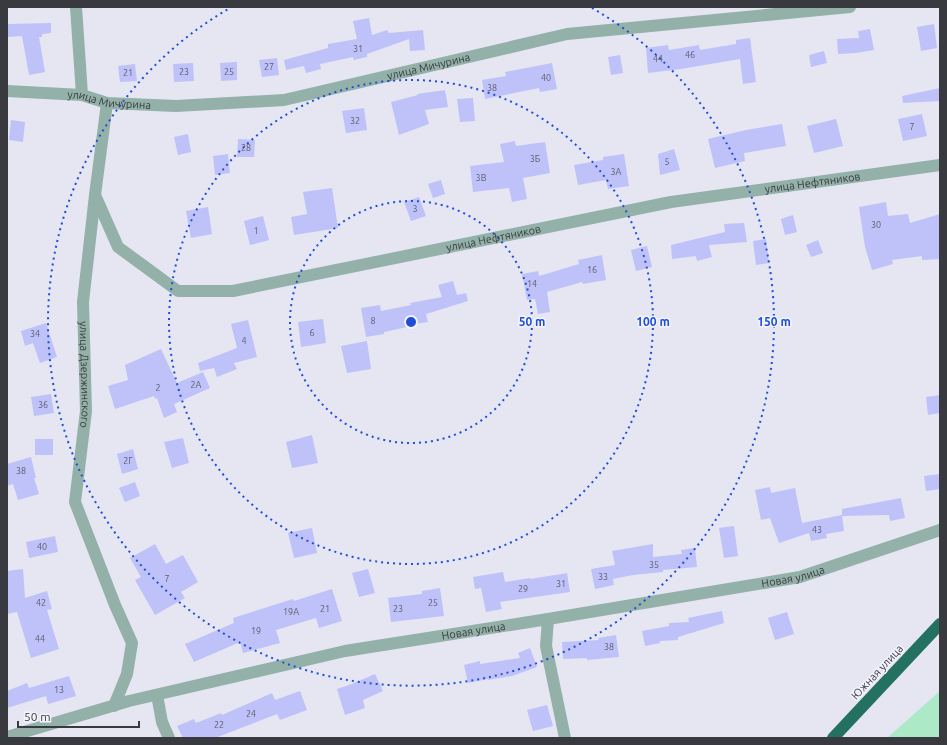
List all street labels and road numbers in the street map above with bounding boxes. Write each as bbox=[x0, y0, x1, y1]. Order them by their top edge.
street label: улица Мичурина bbox=[386, 51, 471, 82]
street label: улица Мичурина bbox=[67, 88, 151, 111]
street label: улица Нефтяников bbox=[764, 170, 861, 195]
street label: улица Нефтяников bbox=[445, 223, 542, 254]
street label: улица Дзержинского bbox=[78, 321, 92, 429]
street label: Новая улица bbox=[760, 563, 826, 589]
street label: Новая улица bbox=[441, 620, 506, 642]
street label: Южная улица bbox=[849, 642, 905, 702]

